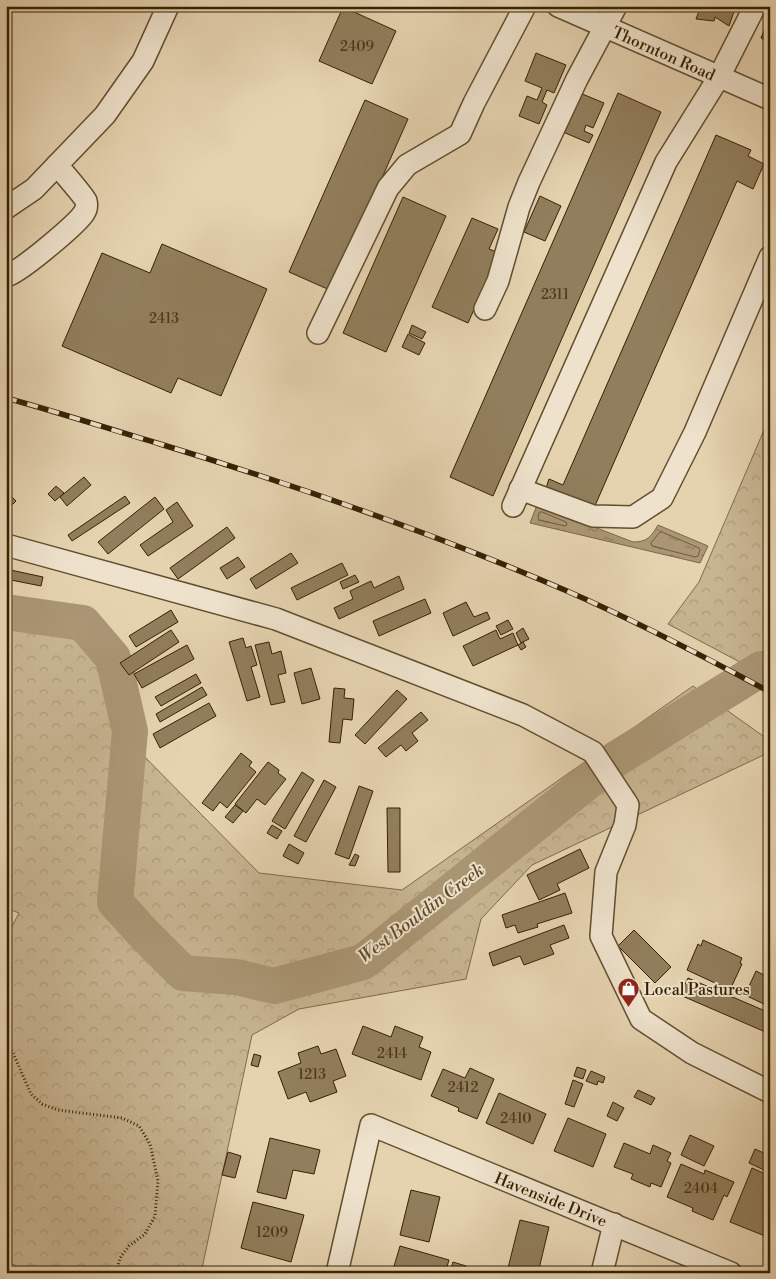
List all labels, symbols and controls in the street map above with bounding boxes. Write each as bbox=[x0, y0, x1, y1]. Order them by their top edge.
street label: Thornton Road bbox=[609, 22, 718, 86]
house number: 2409 bbox=[340, 38, 374, 56]
house number: 2311 bbox=[541, 286, 569, 304]
house number: 2413 bbox=[149, 310, 179, 328]
water label: West Bouldin Creek bbox=[354, 859, 489, 968]
shop icon: Local Pastures bbox=[616, 977, 640, 1008]
place label: Local Pastures bbox=[644, 980, 750, 1000]
house number: 2414 bbox=[377, 1045, 407, 1063]
house number: 1213 bbox=[298, 1066, 326, 1084]
house number: 2412 bbox=[448, 1079, 478, 1097]
house number: 2410 bbox=[500, 1110, 532, 1128]
street label: Havenside Drive bbox=[491, 1168, 610, 1232]
house number: 2404 bbox=[684, 1180, 718, 1198]
house number: 1209 bbox=[256, 1224, 288, 1242]

